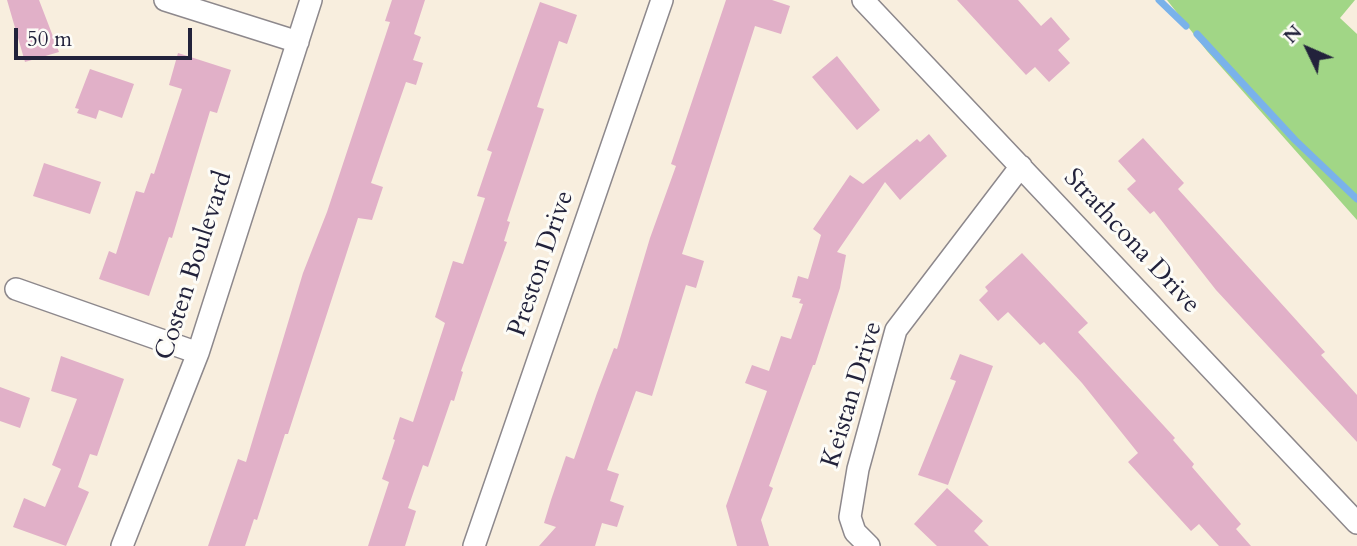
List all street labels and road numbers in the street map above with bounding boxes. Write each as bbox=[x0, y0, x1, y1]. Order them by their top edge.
street label: Strathcona Drive bbox=[1056, 163, 1206, 321]
street label: Costen Boulevard bbox=[150, 168, 240, 364]
street label: Preston Drive bbox=[502, 187, 582, 341]
street label: Keistan Drive bbox=[816, 318, 890, 472]

